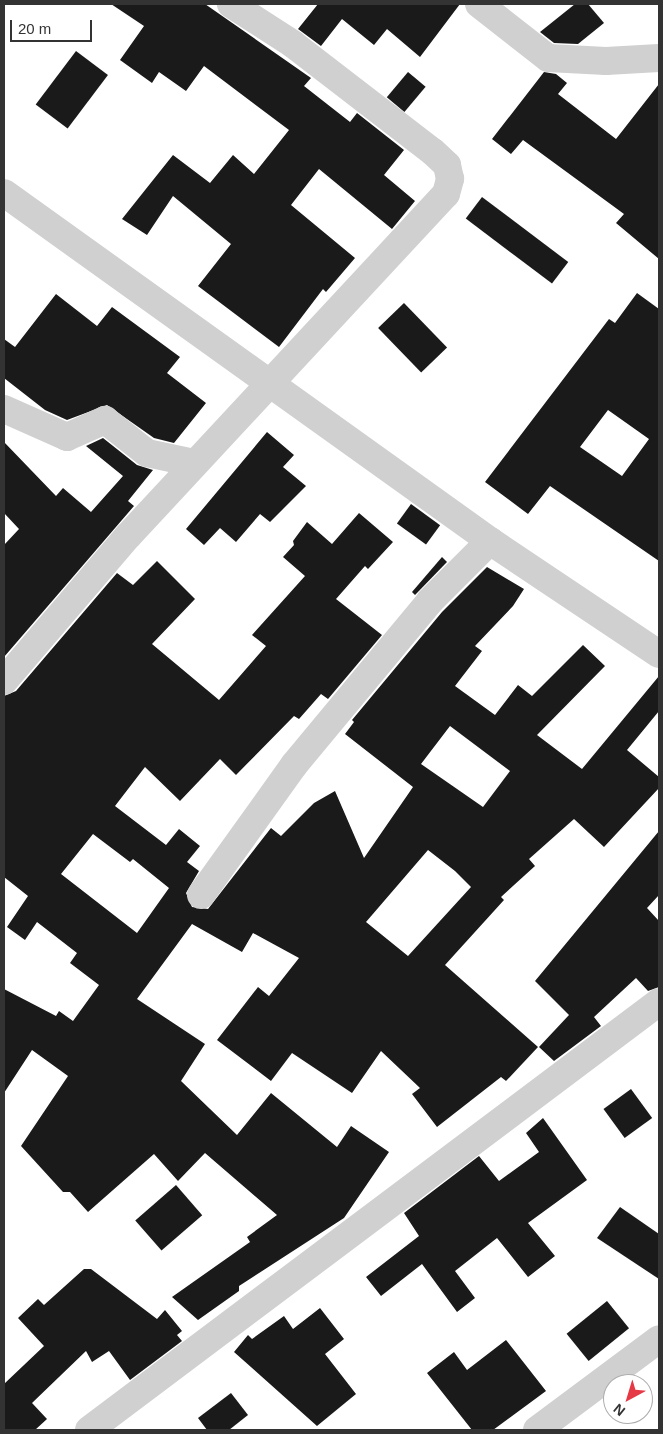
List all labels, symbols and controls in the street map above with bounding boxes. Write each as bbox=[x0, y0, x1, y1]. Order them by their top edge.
scale bar bbox=[12, 10, 95, 42]
text: 20 m bbox=[18, 20, 51, 37]
north arrow bbox=[603, 1374, 653, 1424]
text: N bbox=[610, 1400, 628, 1419]

